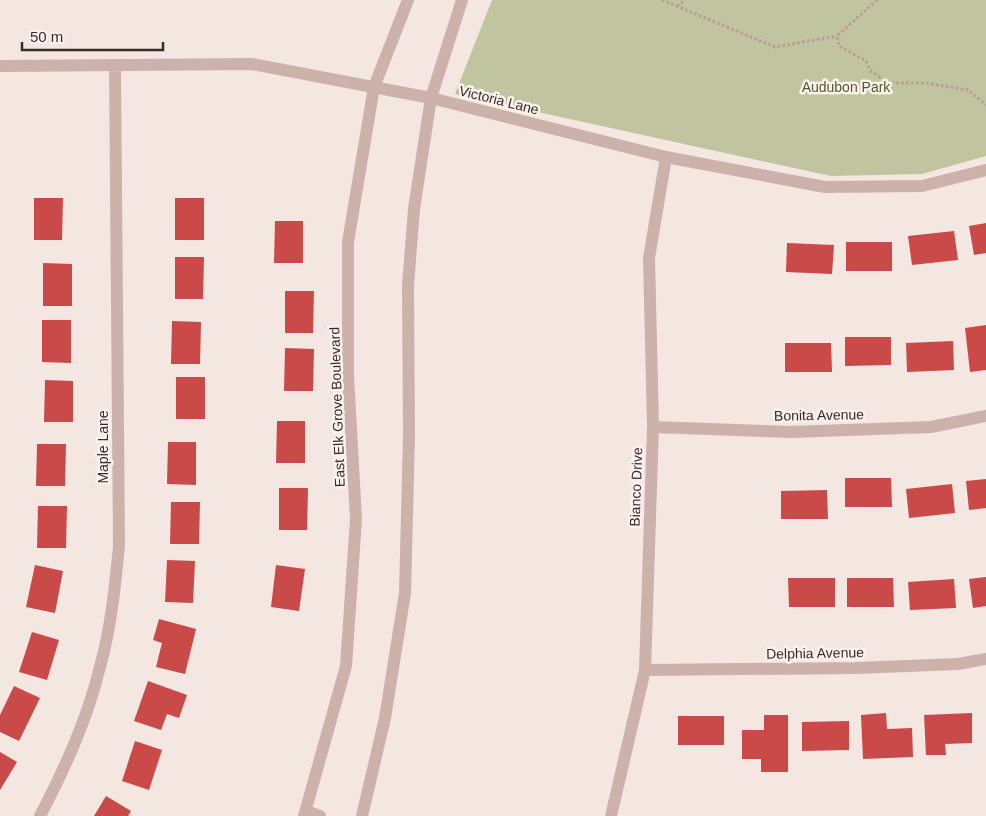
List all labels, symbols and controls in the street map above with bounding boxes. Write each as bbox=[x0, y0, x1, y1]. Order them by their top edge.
scale bar bbox=[22, 20, 164, 52]
text: 50 m bbox=[30, 28, 63, 45]
park label: Audubon Park bbox=[802, 79, 891, 95]
street label: Victoria Lane bbox=[458, 82, 541, 118]
street label: East Elk Grove Boulevard bbox=[326, 327, 348, 487]
street label: Bonita Avenue bbox=[774, 406, 864, 424]
street label: Maple Lane bbox=[95, 410, 111, 484]
street label: Bianco Drive bbox=[627, 447, 645, 527]
street label: Delphia Avenue bbox=[766, 644, 864, 662]

